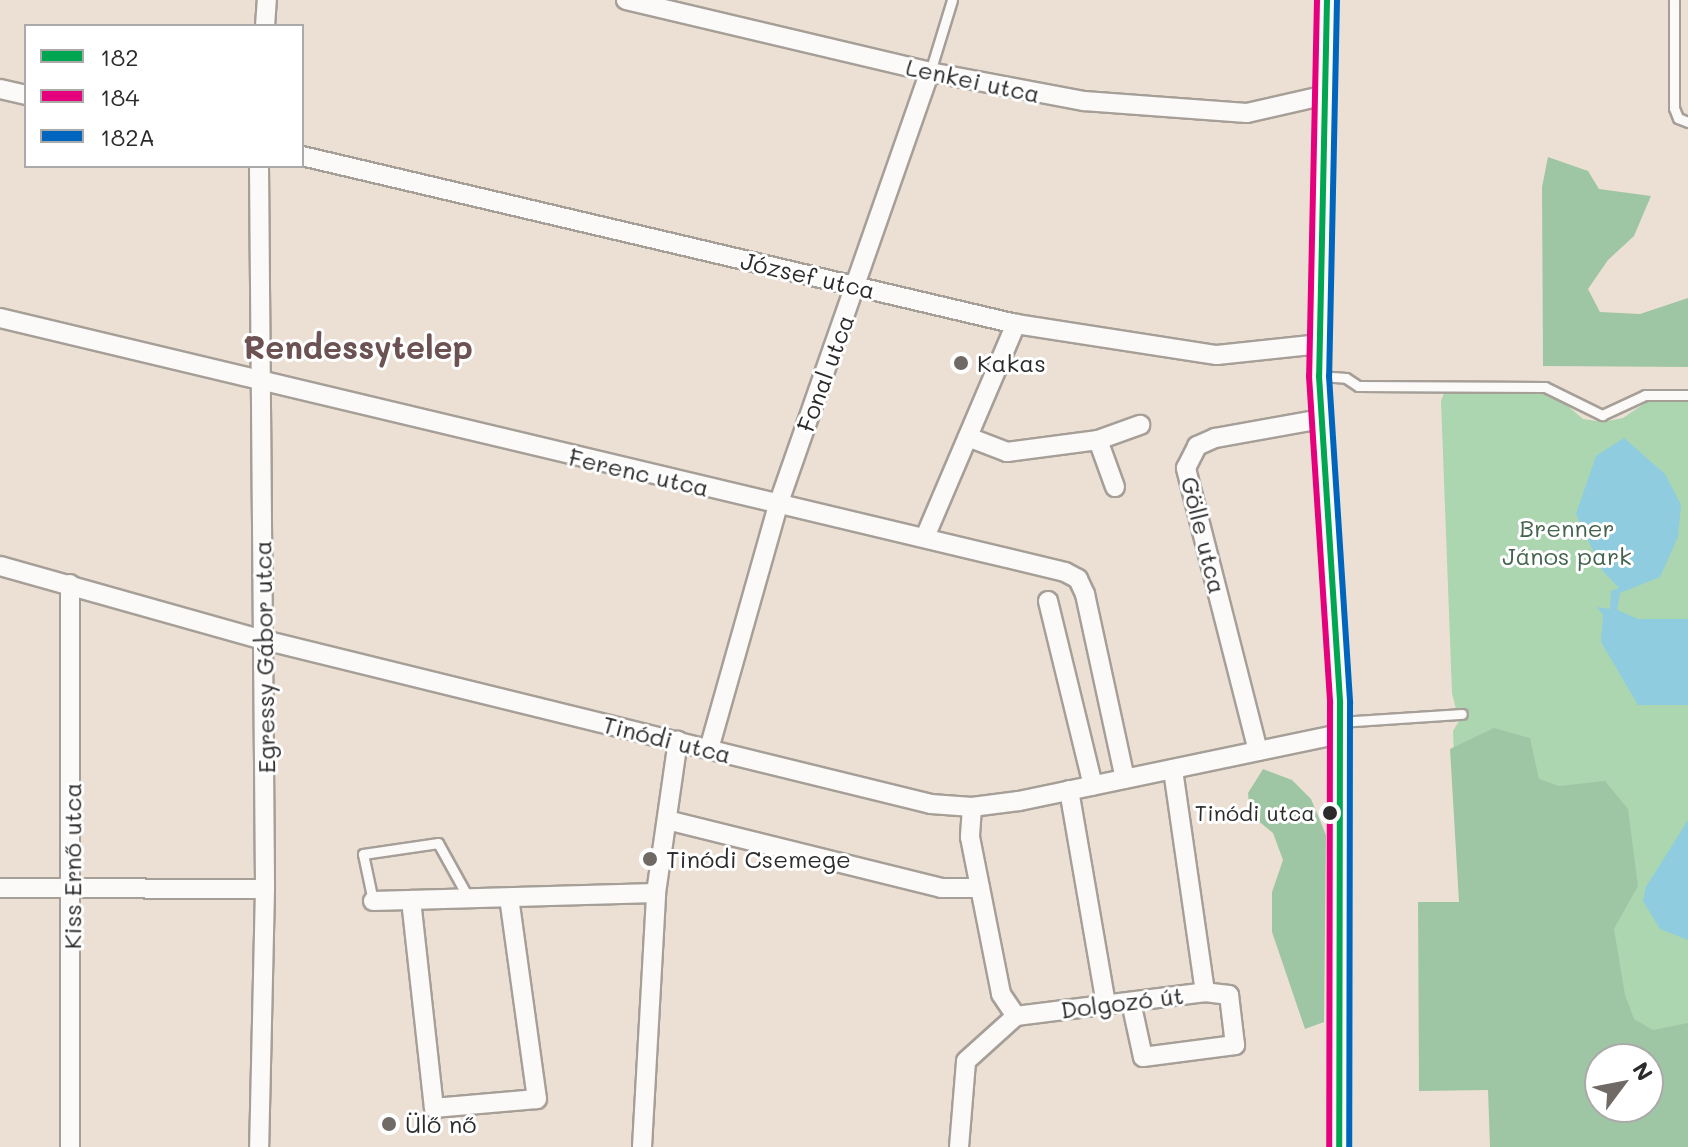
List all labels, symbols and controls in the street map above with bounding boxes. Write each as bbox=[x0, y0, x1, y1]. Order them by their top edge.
legend bbox=[24, 24, 304, 168]
text: 182 bbox=[100, 41, 139, 72]
street label: Lenkei utca bbox=[903, 52, 1043, 108]
text: 184 bbox=[100, 81, 139, 112]
text: 182A bbox=[100, 121, 155, 152]
street label: József utca bbox=[738, 246, 878, 304]
street label: Fonal utca bbox=[791, 311, 859, 435]
district label: Rendessytelep bbox=[243, 327, 473, 365]
place label: Kakas bbox=[977, 349, 1046, 377]
marker: Kakas bbox=[952, 354, 970, 372]
street label: Ferenc utca bbox=[566, 442, 712, 502]
street label: Gölle utca bbox=[1176, 474, 1232, 596]
park label: Brenner János park bbox=[1502, 514, 1632, 570]
street label: Egressy Gábor utca bbox=[248, 540, 280, 774]
street label: Tinódi utca bbox=[600, 709, 734, 769]
street label: Kiss Ernő utca bbox=[58, 783, 86, 949]
place label: Tinódi utca bbox=[1195, 800, 1315, 826]
marker: Tinódi utca bbox=[1322, 805, 1338, 821]
place label: Tinódi Csemege bbox=[666, 845, 851, 873]
marker: Tinódi Csemege bbox=[641, 850, 659, 868]
street label: Dolgozó út bbox=[1059, 980, 1185, 1024]
north arrow bbox=[1584, 1043, 1664, 1123]
text: N bbox=[1626, 1056, 1660, 1086]
place label: Ülő nő bbox=[405, 1110, 476, 1138]
marker: Ülő nő bbox=[380, 1115, 398, 1133]

